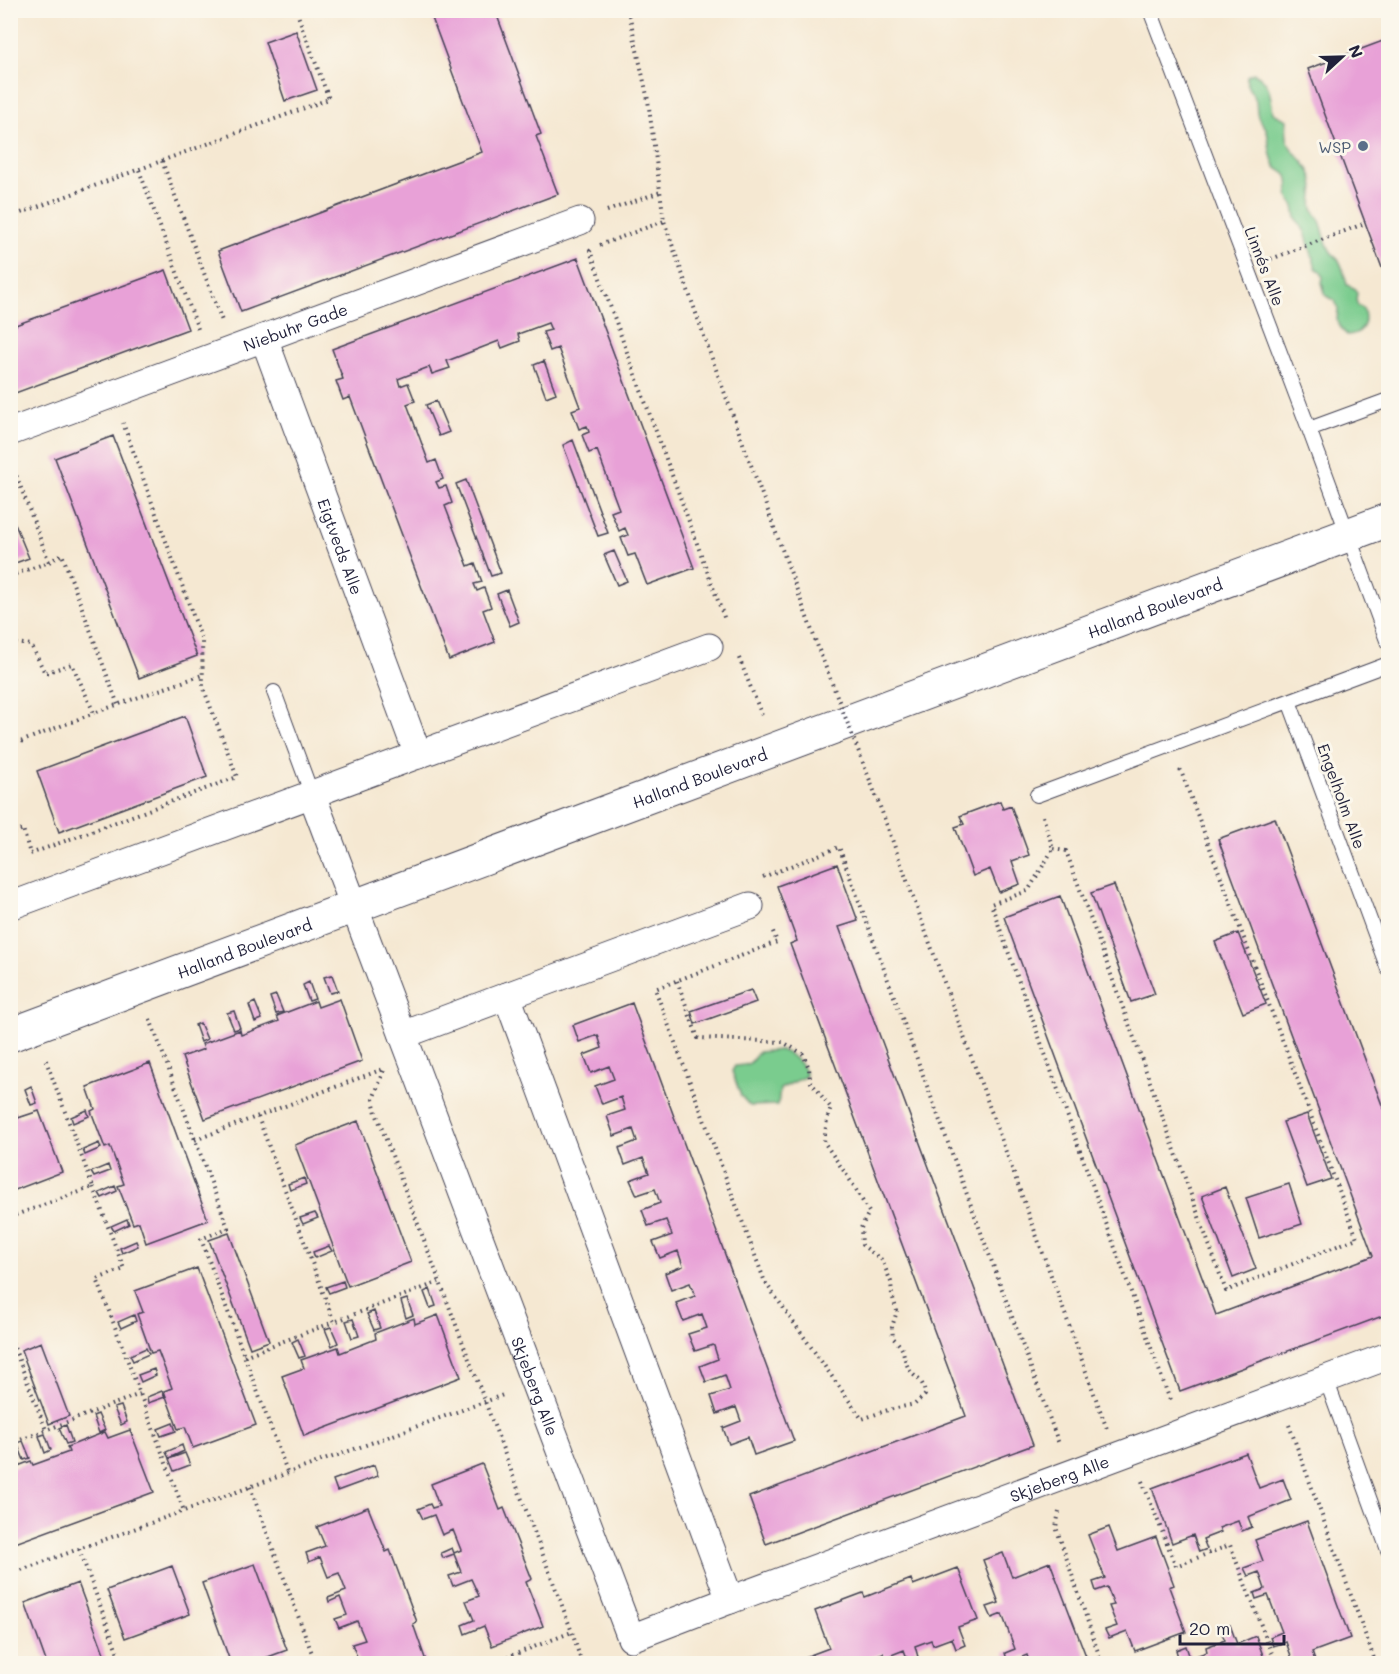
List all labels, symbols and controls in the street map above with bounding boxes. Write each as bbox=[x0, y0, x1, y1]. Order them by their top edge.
north arrow bbox=[1312, 27, 1372, 87]
text: N bbox=[1344, 42, 1368, 61]
place label: WSP bbox=[1318, 136, 1351, 157]
marker: WSP bbox=[1356, 139, 1370, 153]
street label: Linnés Alle bbox=[1240, 223, 1290, 309]
street label: Niebuhr Gade bbox=[240, 298, 350, 355]
street label: Eigtveds Alle bbox=[314, 495, 368, 597]
street label: Halland Boulevard bbox=[1084, 572, 1225, 642]
street label: Engelholm Alle bbox=[1313, 740, 1371, 852]
street label: Halland Boulevard bbox=[629, 743, 770, 812]
street label: Halland Boulevard bbox=[174, 913, 315, 982]
street label: Skjeberg Alle bbox=[507, 1334, 564, 1439]
street label: Skjeberg Alle bbox=[1007, 1450, 1112, 1506]
scale bar bbox=[1180, 1608, 1284, 1646]
text: 20 m bbox=[1189, 1616, 1230, 1640]

